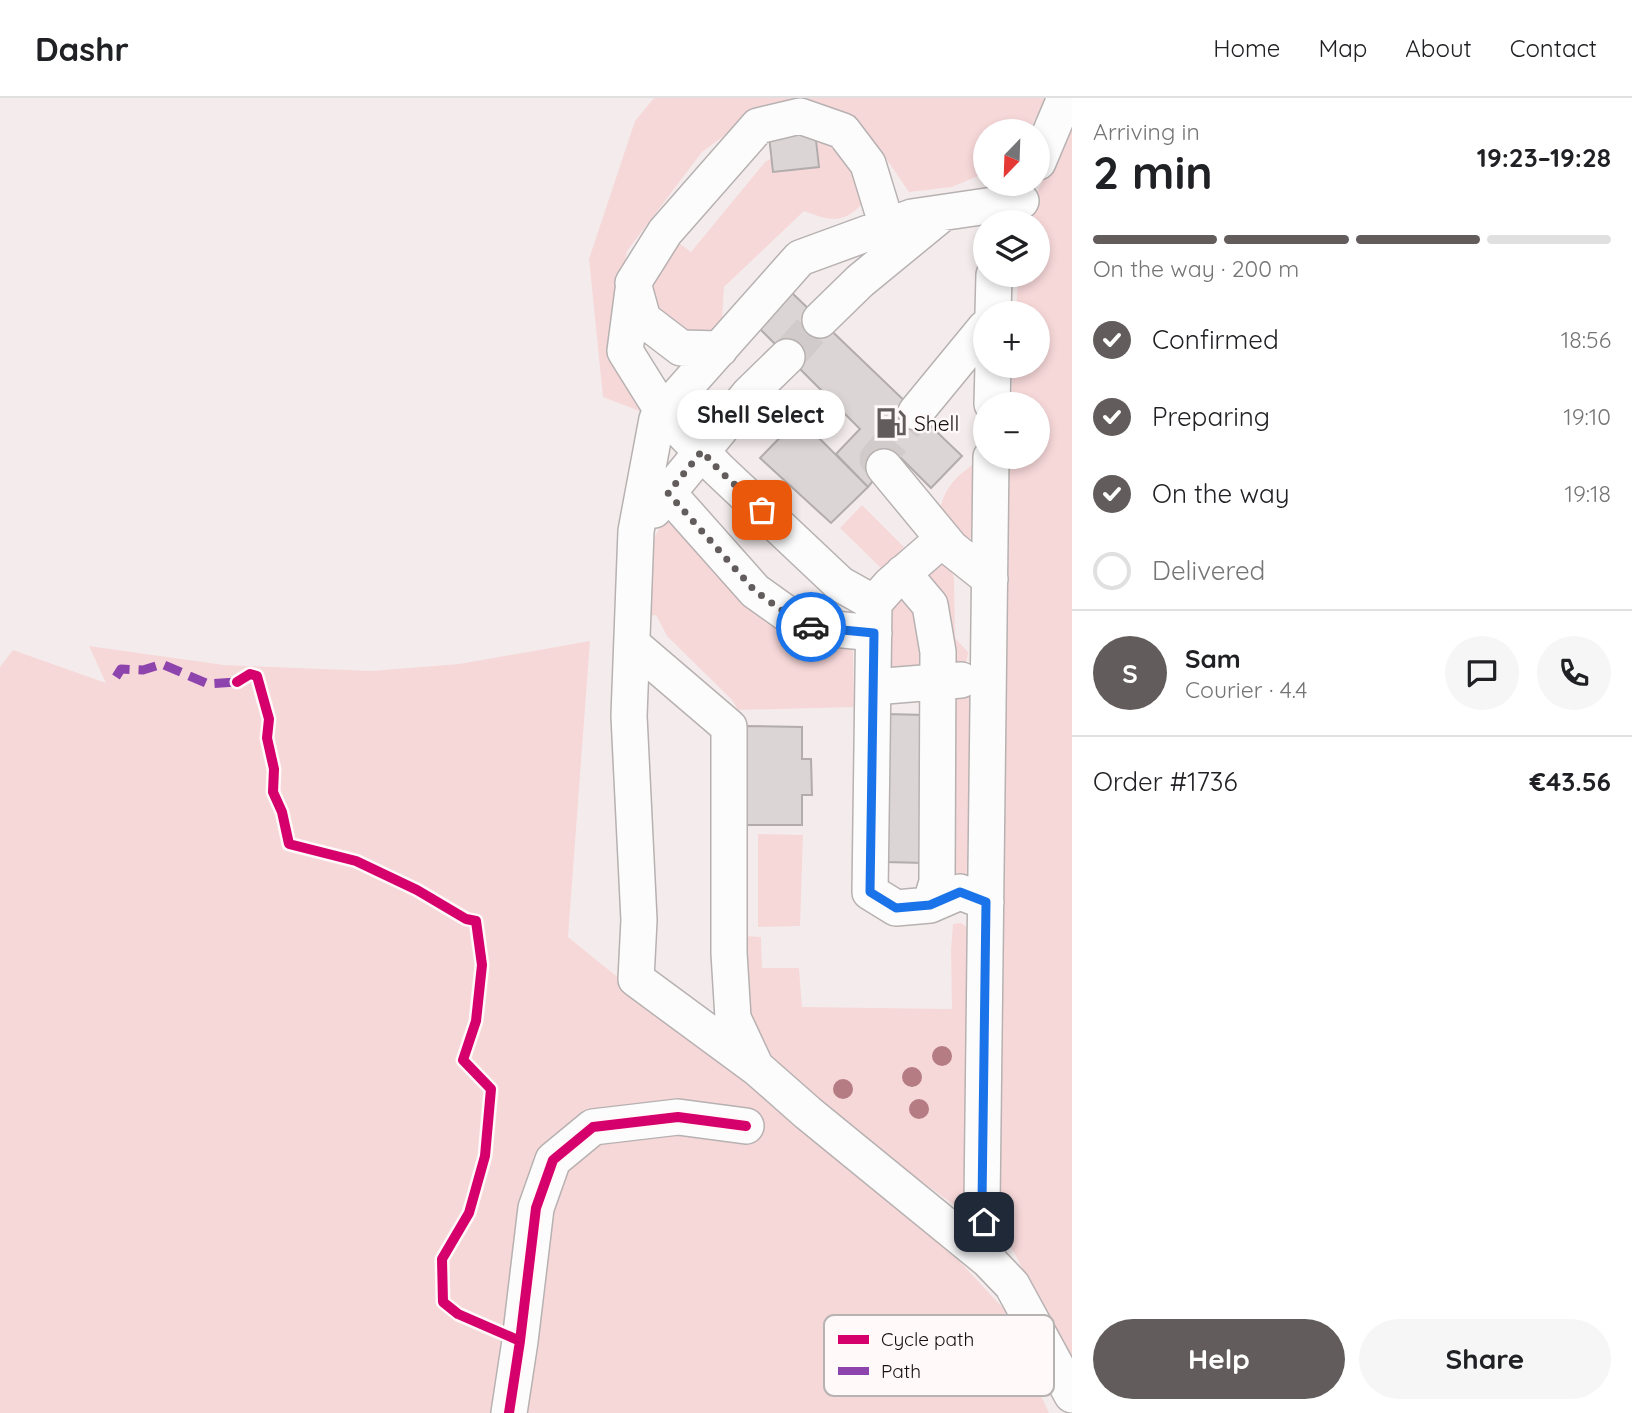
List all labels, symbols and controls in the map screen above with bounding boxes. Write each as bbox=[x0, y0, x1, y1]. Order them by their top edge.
text: Dashr bbox=[35, 28, 129, 69]
text: Home bbox=[1213, 33, 1280, 63]
text: Map bbox=[1318, 33, 1367, 63]
text: About bbox=[1405, 33, 1472, 63]
text: Contact bbox=[1510, 33, 1597, 63]
text: Arriving in bbox=[1093, 117, 1200, 146]
north arrow bbox=[973, 119, 1050, 196]
map controls bbox=[973, 119, 1050, 469]
text: 19:23–19:28 bbox=[1477, 141, 1611, 174]
text: 2 min bbox=[1093, 143, 1213, 201]
button: layers bbox=[973, 210, 1050, 287]
text: On the way · 200 m bbox=[1093, 254, 1299, 283]
button: + bbox=[973, 301, 1050, 378]
icon: check bbox=[1093, 321, 1131, 359]
text: Confirmed bbox=[1152, 323, 1279, 356]
text: 18:56 bbox=[1561, 325, 1611, 354]
callout: Shell Select bbox=[678, 391, 846, 440]
button: − bbox=[973, 392, 1050, 469]
icon: check bbox=[1093, 398, 1131, 436]
text: Shell Select bbox=[697, 400, 825, 429]
text: Preparing bbox=[1152, 400, 1270, 433]
text: 19:10 bbox=[1563, 402, 1611, 431]
fuel station icon: Shell bbox=[874, 406, 908, 440]
place label: Shell bbox=[914, 410, 959, 436]
icon: check bbox=[1093, 475, 1131, 513]
text: On the way bbox=[1152, 477, 1290, 510]
text: 19:18 bbox=[1564, 479, 1611, 508]
pin bbox=[732, 480, 792, 540]
icon: bag bbox=[743, 491, 781, 529]
text: Delivered bbox=[1152, 554, 1265, 587]
courier bbox=[776, 592, 846, 662]
icon: car bbox=[792, 608, 830, 646]
button: chat bbox=[1445, 636, 1519, 710]
button: phone bbox=[1537, 636, 1611, 710]
text: Sam bbox=[1185, 642, 1241, 675]
text: S bbox=[1122, 657, 1138, 690]
text: Courier · 4.4 bbox=[1185, 675, 1307, 704]
text: Order #1736 bbox=[1093, 765, 1237, 798]
text: €43.56 bbox=[1530, 765, 1611, 798]
pin bbox=[954, 1192, 1014, 1252]
icon: home bbox=[965, 1203, 1003, 1241]
legend bbox=[824, 1315, 1054, 1396]
button: Help bbox=[1093, 1319, 1345, 1399]
button: Share bbox=[1359, 1319, 1611, 1399]
text: Cycle path bbox=[881, 1327, 974, 1351]
text: Path bbox=[881, 1359, 921, 1383]

